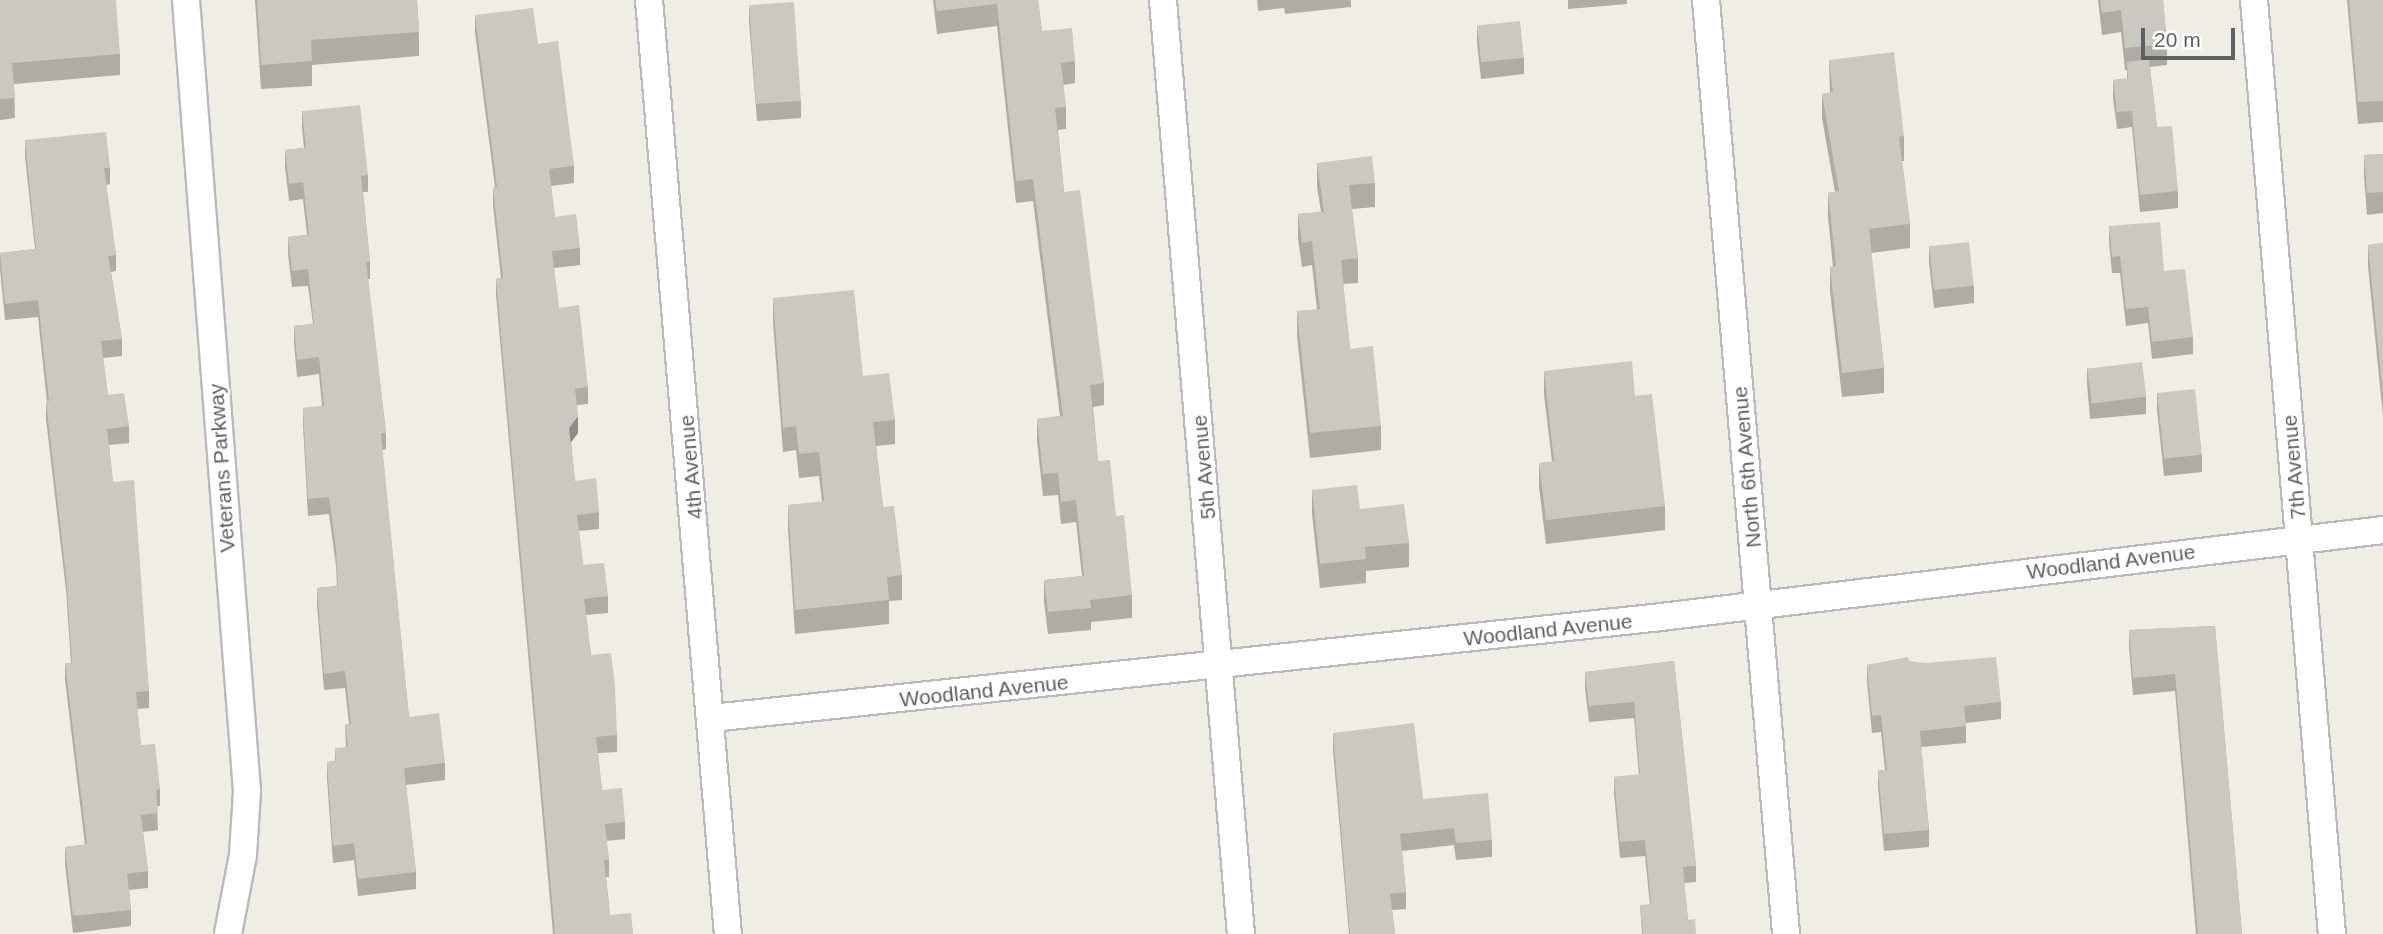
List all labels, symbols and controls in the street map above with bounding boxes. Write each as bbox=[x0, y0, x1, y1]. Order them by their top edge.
scale bar bbox=[2145, 14, 2240, 58]
text: 20 m bbox=[2154, 28, 2201, 51]
street label: Veterans Parkway bbox=[204, 383, 240, 553]
street label: North 6th Avenue bbox=[1727, 385, 1767, 549]
street label: 4th Avenue bbox=[674, 413, 708, 521]
street label: 5th Avenue bbox=[1187, 413, 1221, 521]
street label: 7th Avenue bbox=[2277, 413, 2311, 521]
street label: Woodland Avenue bbox=[2025, 539, 2197, 585]
street label: Woodland Avenue bbox=[1462, 609, 1634, 651]
street label: Woodland Avenue bbox=[898, 670, 1070, 712]

